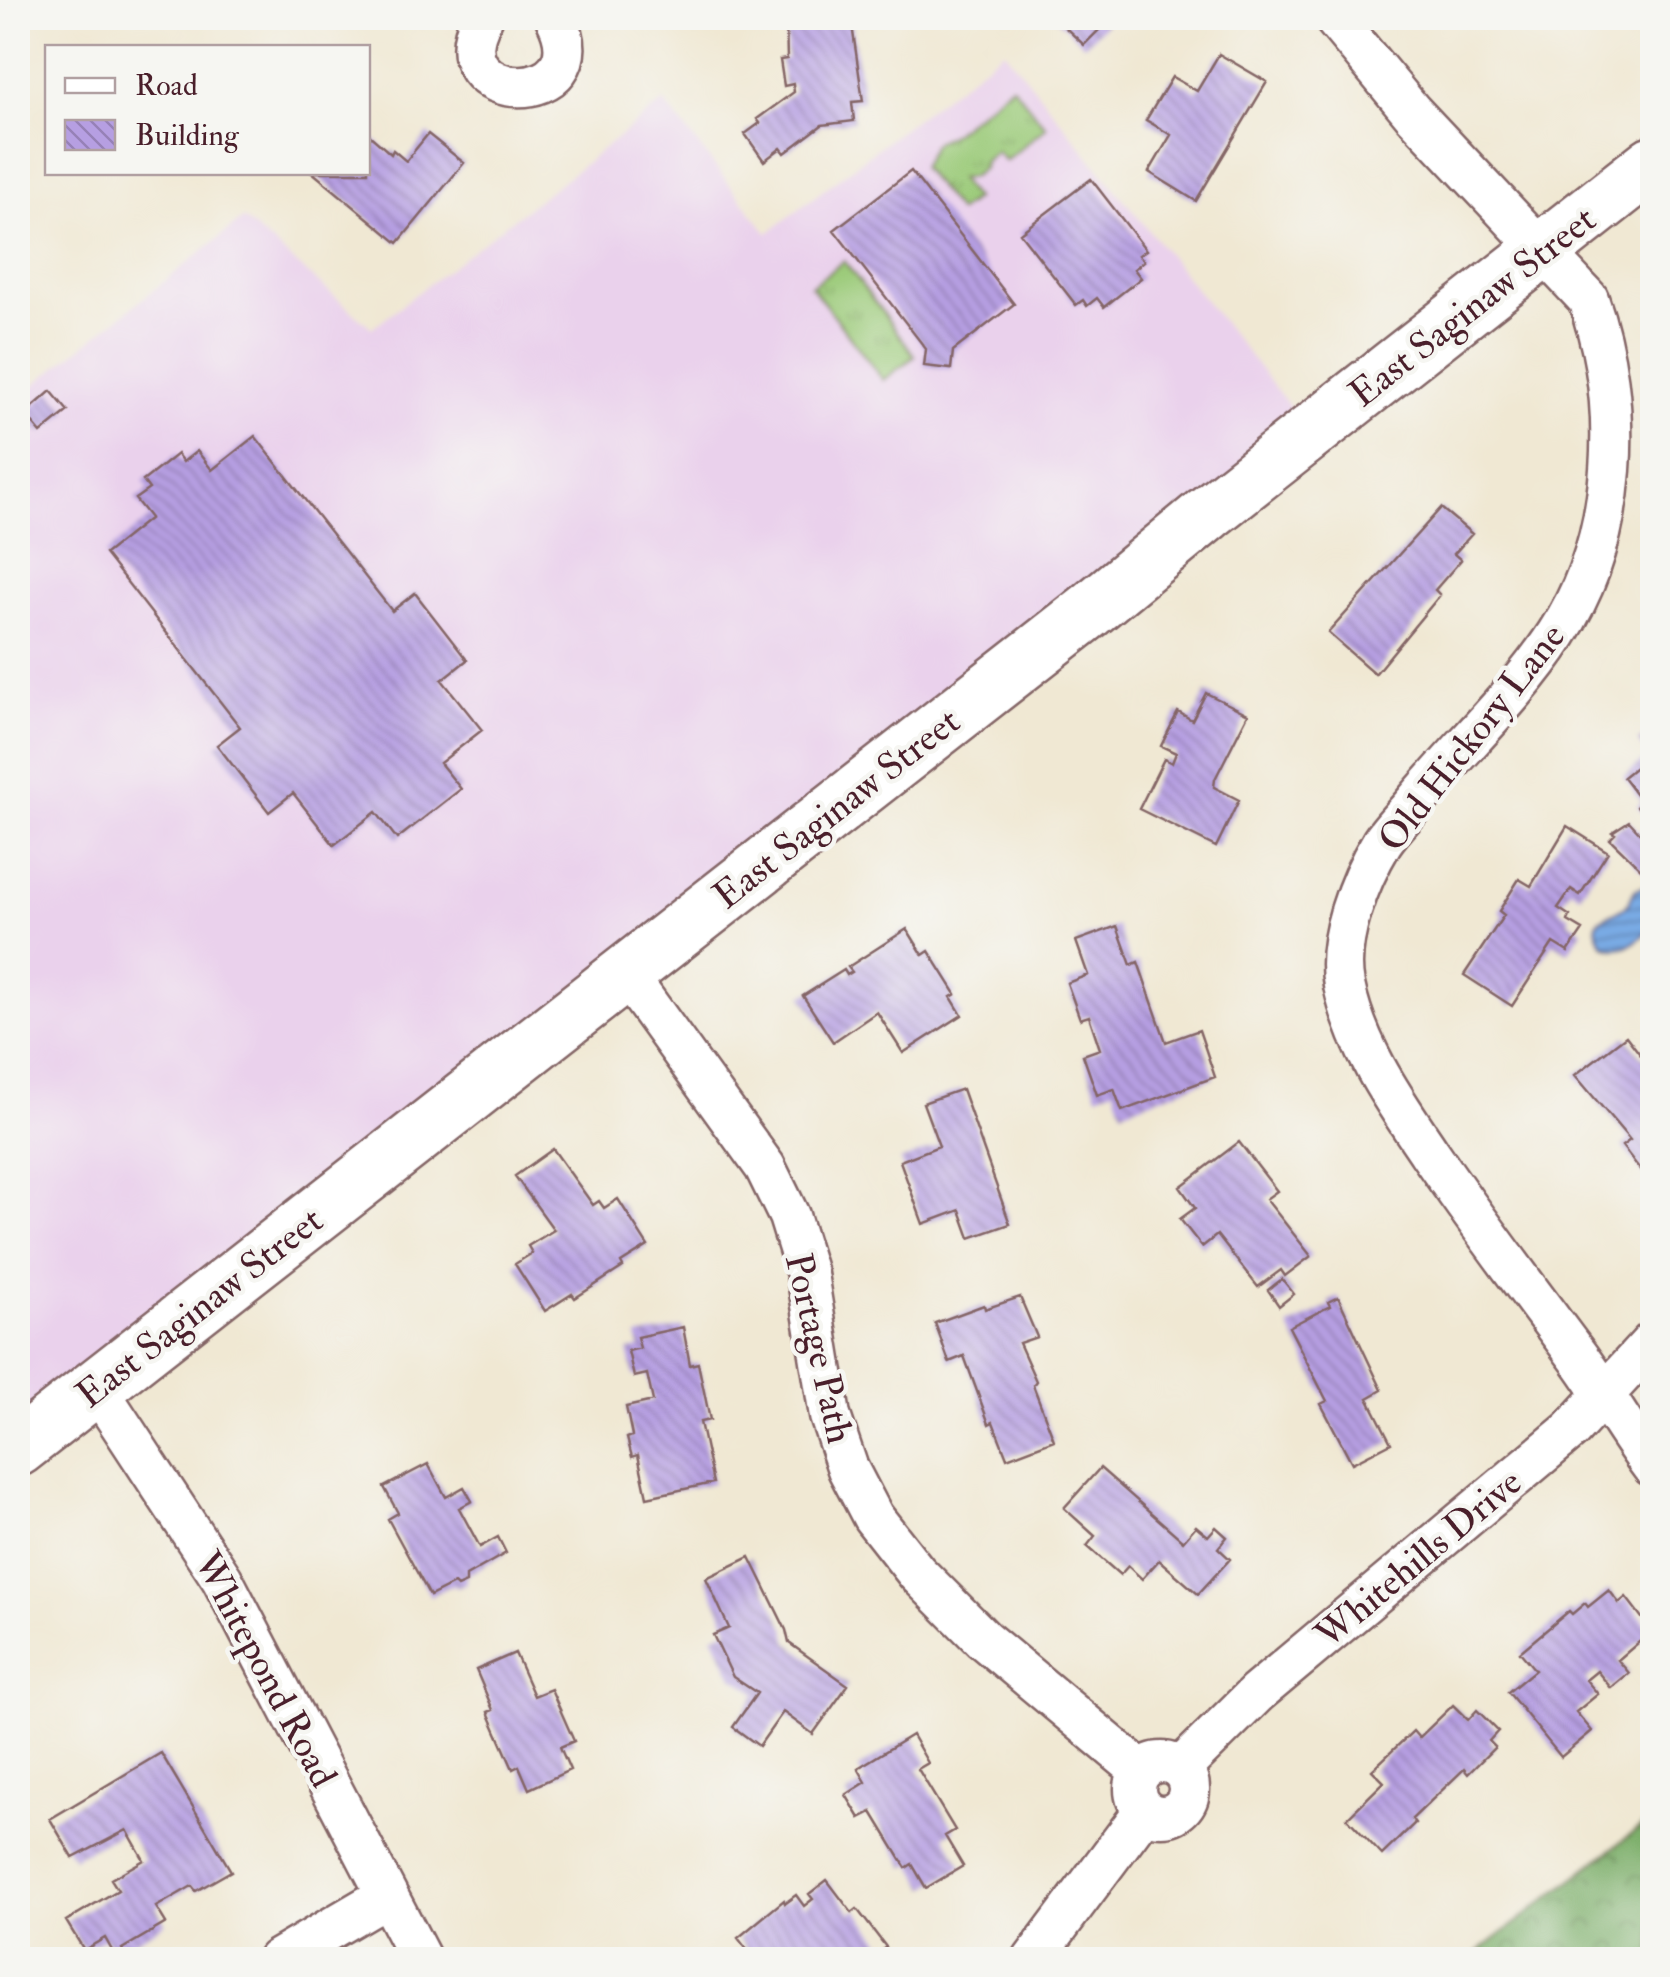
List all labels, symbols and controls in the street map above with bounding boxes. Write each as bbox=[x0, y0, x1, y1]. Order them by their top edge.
legend bbox=[45, 45, 370, 175]
text: Road bbox=[135, 67, 198, 104]
text: Building bbox=[135, 117, 240, 154]
street label: East Saginaw Street bbox=[1340, 196, 1605, 418]
street label: Old Hickory Lane bbox=[1368, 614, 1576, 861]
street label: East Saginaw Street bbox=[704, 698, 969, 920]
street label: East Saginaw Street bbox=[67, 1197, 332, 1419]
street label: Portage Path bbox=[774, 1249, 864, 1448]
street label: Whitehills Drive bbox=[1305, 1458, 1532, 1660]
street label: Whitepond Road bbox=[182, 1542, 348, 1796]

